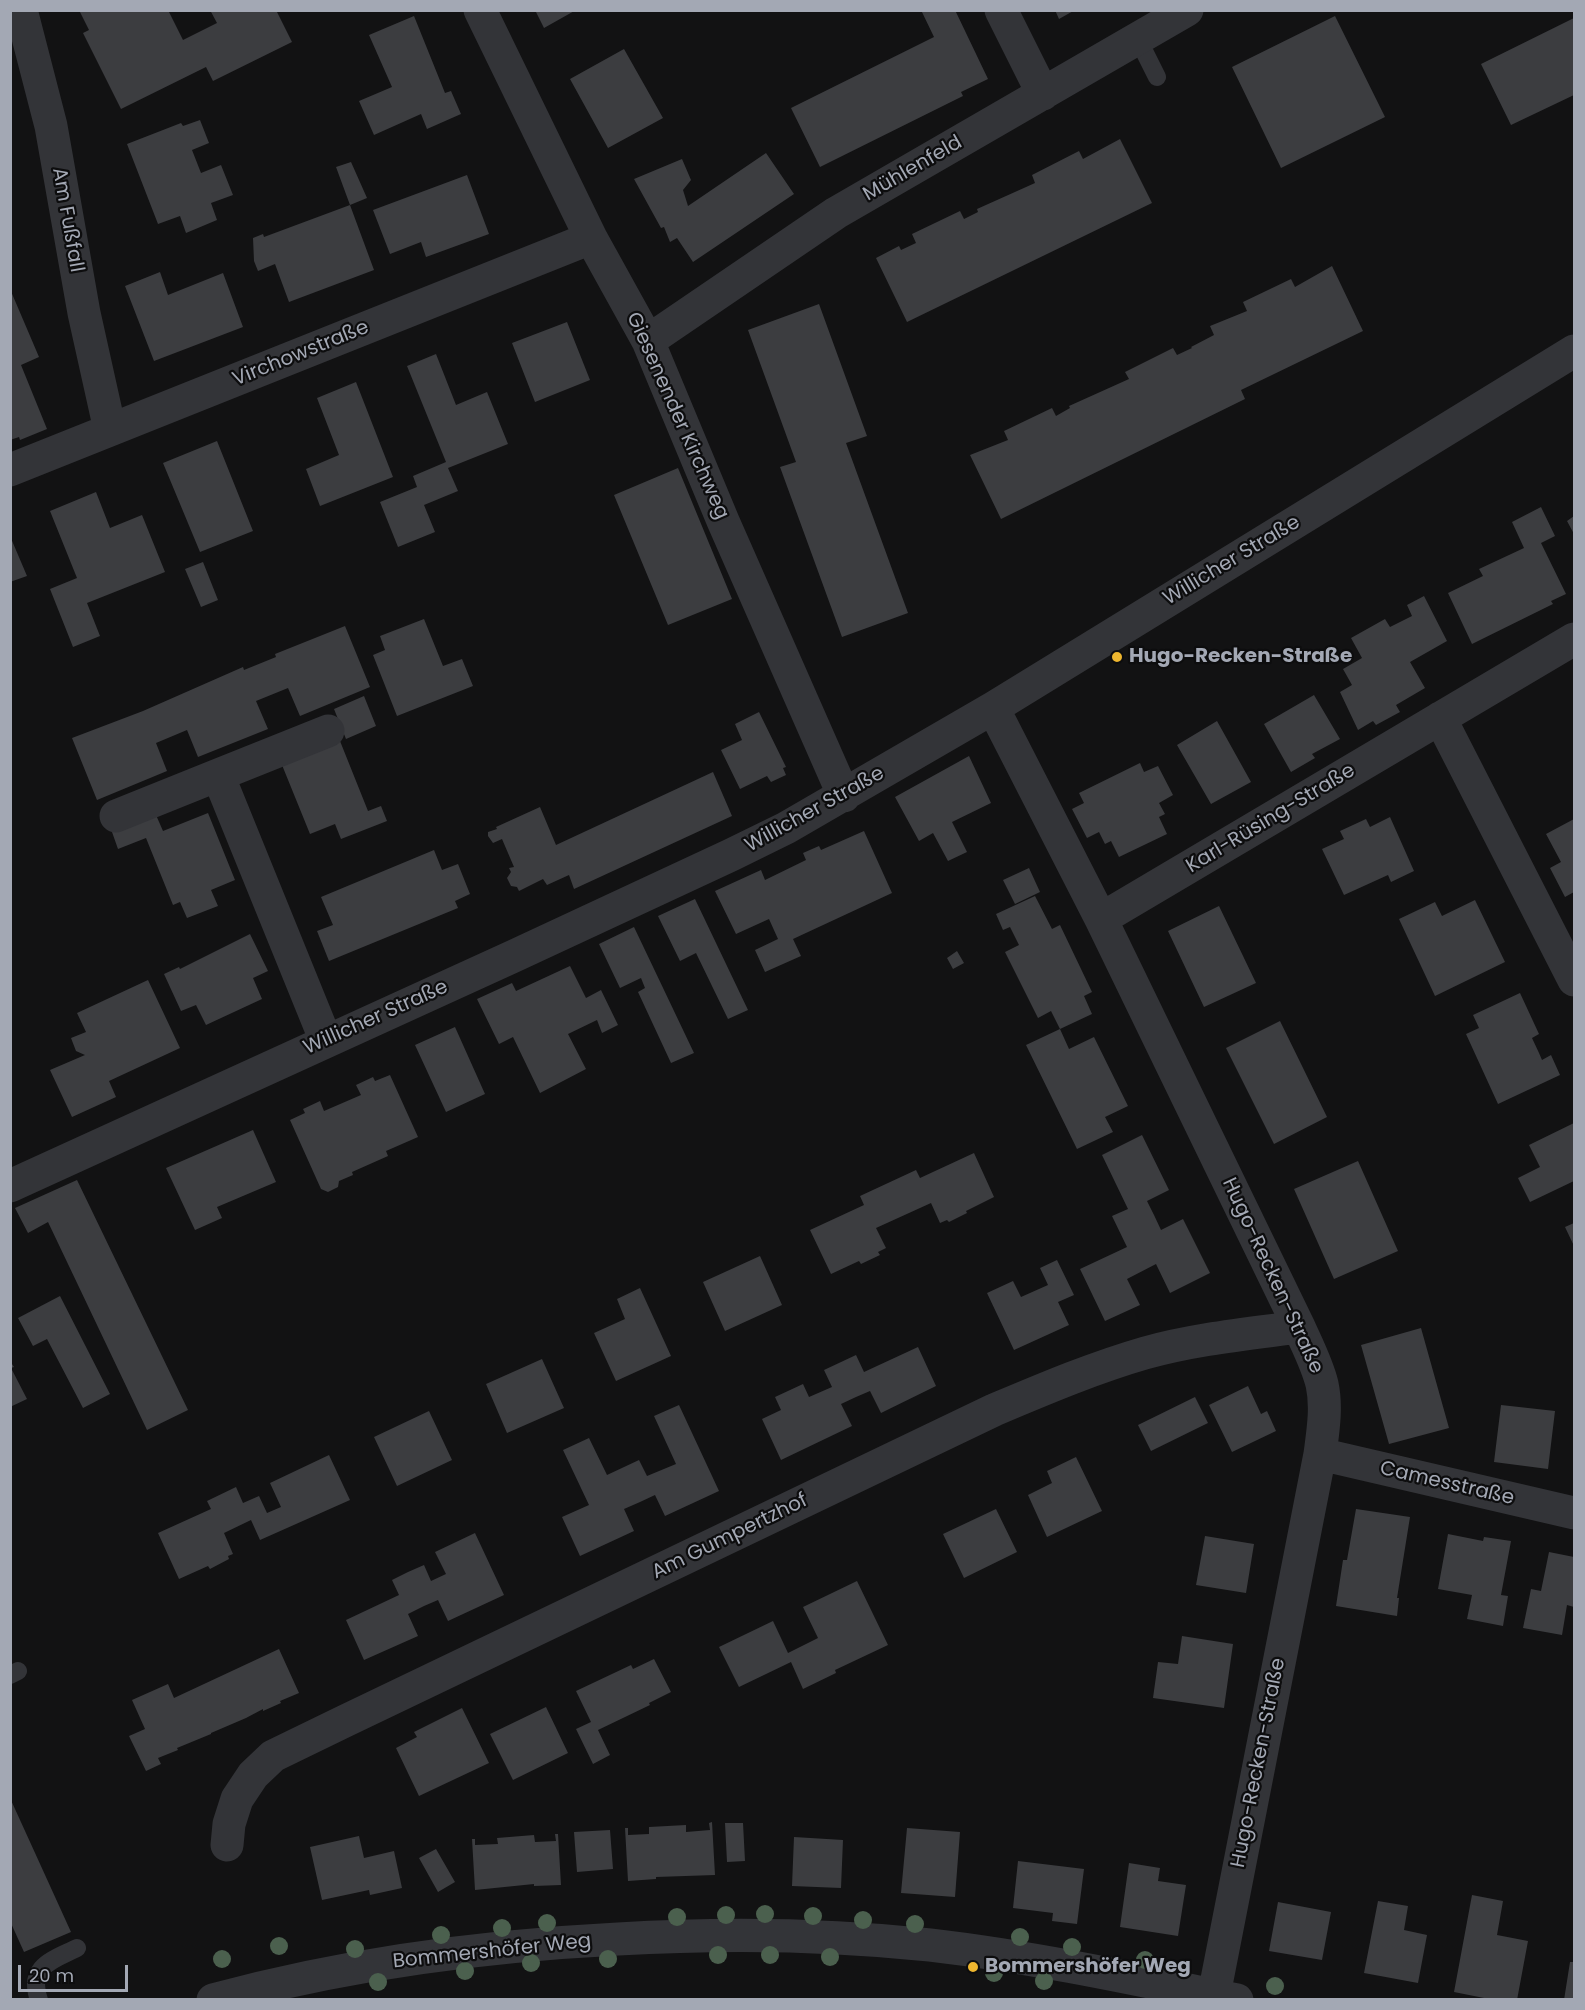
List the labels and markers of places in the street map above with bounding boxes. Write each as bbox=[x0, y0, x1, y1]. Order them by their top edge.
place label: Hugo-Recken-Straße bbox=[1129, 645, 1352, 669]
marker: Hugo-Recken-Straße bbox=[1110, 650, 1124, 664]
place label: Bommershöfer Weg bbox=[985, 1955, 1191, 1979]
marker: Bommershöfer Weg bbox=[966, 1960, 980, 1974]

